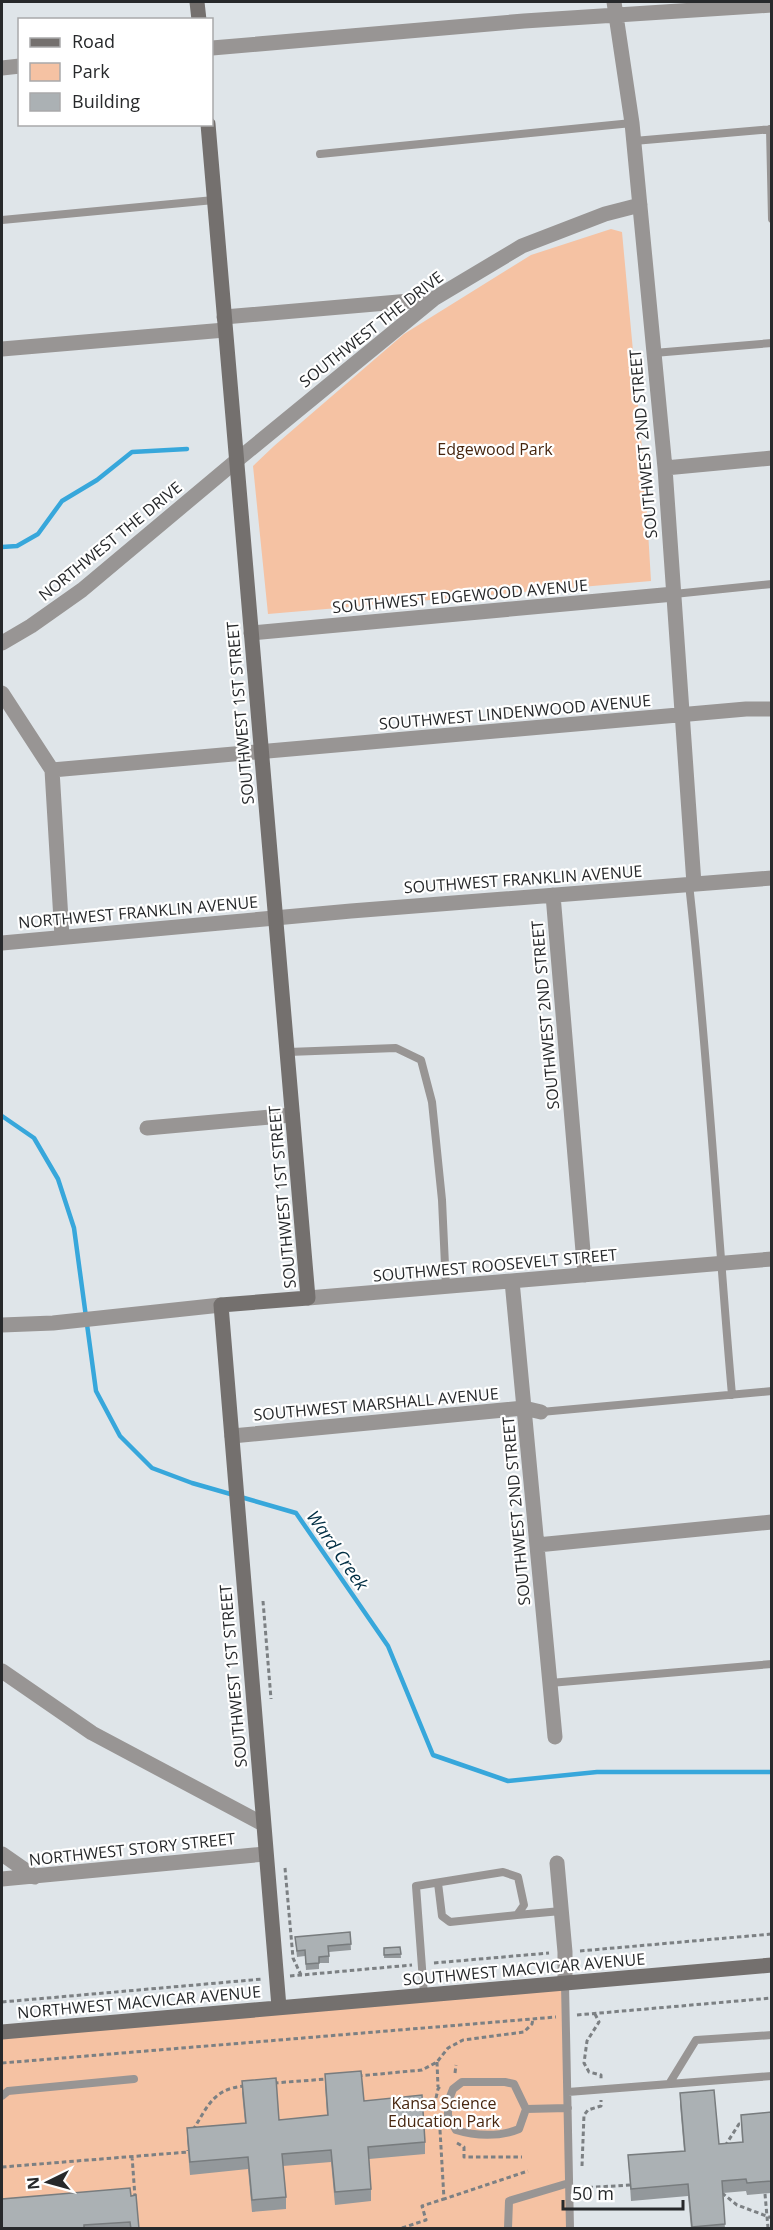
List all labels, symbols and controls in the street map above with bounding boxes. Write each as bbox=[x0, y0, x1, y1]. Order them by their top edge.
legend bbox=[18, 18, 213, 126]
text: Road bbox=[72, 29, 115, 53]
text: Park bbox=[72, 59, 110, 83]
text: Building bbox=[72, 89, 140, 113]
street label: SOUTHWEST THE DRIVE bbox=[295, 266, 447, 392]
street label: SOUTHWEST 2ND STREET bbox=[624, 348, 662, 540]
park label: Edgewood Park bbox=[437, 438, 553, 460]
street label: NORTHWEST THE DRIVE bbox=[34, 476, 186, 606]
street label: SOUTHWEST EDGEWOOD AVENUE bbox=[331, 574, 589, 618]
street label: SOUTHWEST 1ST STREET bbox=[221, 620, 259, 806]
street label: SOUTHWEST LINDENWOOD AVENUE bbox=[378, 689, 652, 735]
street label: SOUTHWEST FRANKLIN AVENUE bbox=[403, 860, 643, 898]
street label: NORTHWEST FRANKLIN AVENUE bbox=[17, 891, 259, 933]
street label: SOUTHWEST 2ND STREET bbox=[526, 919, 564, 1111]
street label: SOUTHWEST 1ST STREET bbox=[263, 1104, 301, 1290]
street label: SOUTHWEST ROOSEVELT STREET bbox=[372, 1243, 618, 1287]
street label: SOUTHWEST MARSHALL AVENUE bbox=[253, 1382, 499, 1426]
street label: SOUTHWEST 2ND STREET bbox=[497, 1415, 535, 1607]
water label: Ward Creek bbox=[302, 1505, 375, 1596]
street label: SOUTHWEST 1ST STREET bbox=[214, 1583, 252, 1769]
street label: NORTHWEST STORY STREET bbox=[28, 1827, 236, 1871]
street label: SOUTHWEST MACVICAR AVENUE bbox=[402, 1947, 646, 1991]
street label: NORTHWEST MACVICAR AVENUE bbox=[16, 1980, 262, 2024]
park label: Kansa Science Education Park bbox=[388, 2092, 501, 2132]
north arrow bbox=[18, 2152, 78, 2212]
scale bar bbox=[563, 2173, 683, 2211]
text: N bbox=[22, 2176, 45, 2191]
text: 50 m bbox=[572, 2181, 614, 2205]

